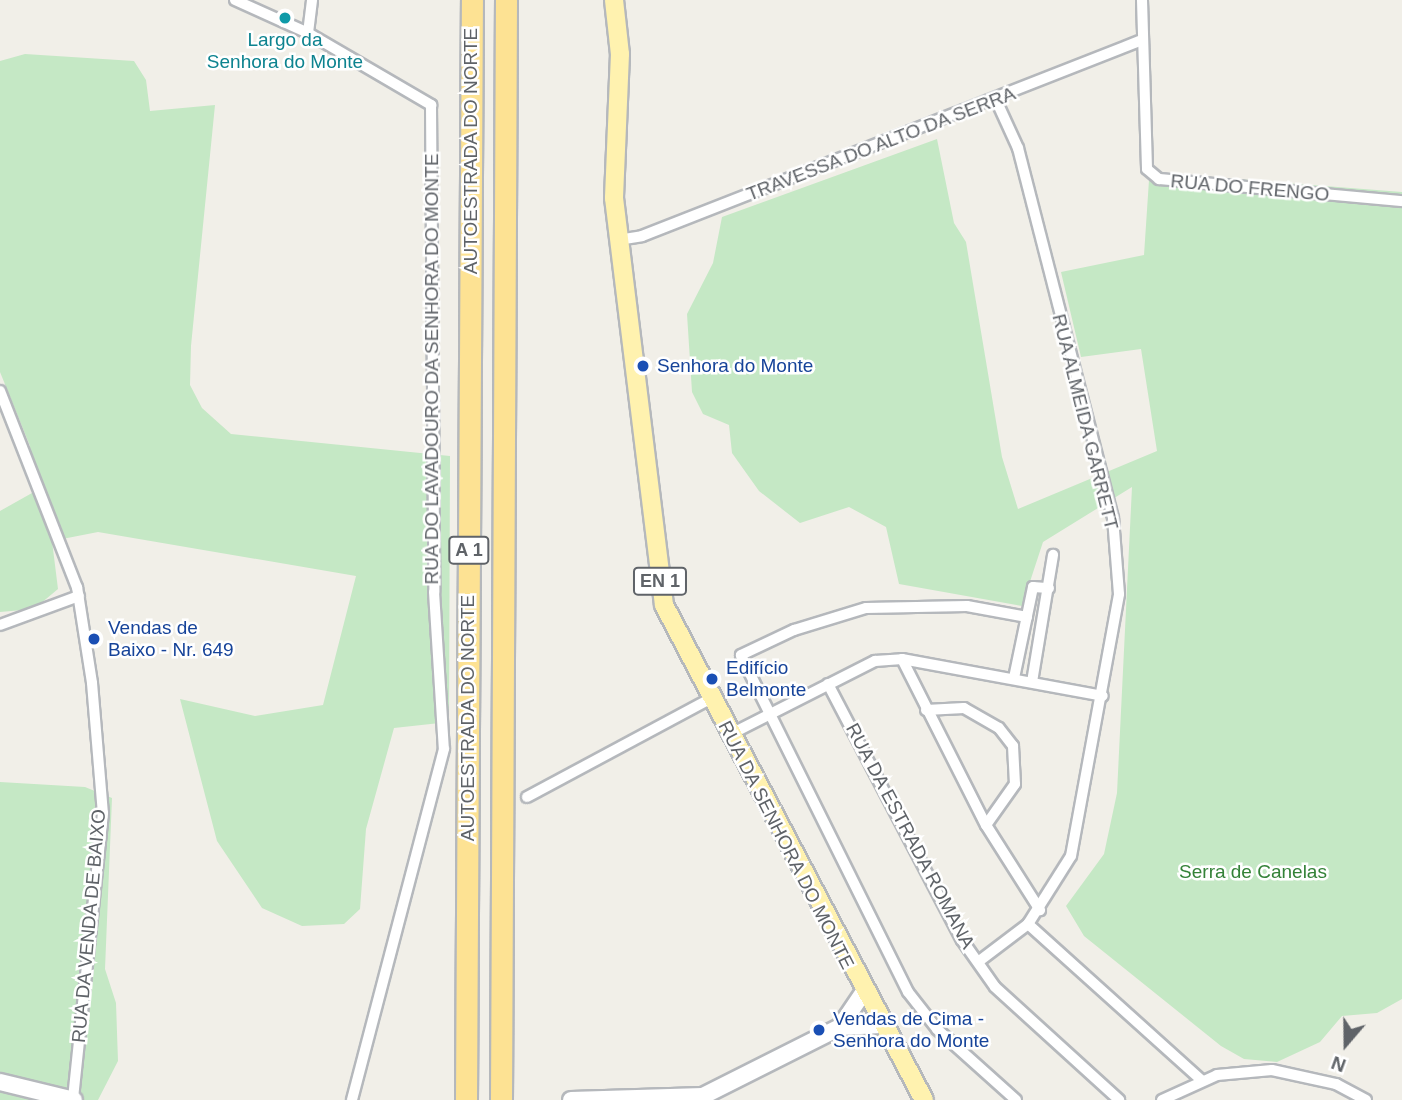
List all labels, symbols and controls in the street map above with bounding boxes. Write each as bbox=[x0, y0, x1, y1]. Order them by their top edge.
marker: Largo da Senhora do Monte bbox=[277, 10, 293, 26]
street label: AUTOESTRADA DO NORTE bbox=[460, 27, 482, 275]
place label: Largo da Senhora do Monte bbox=[207, 29, 363, 73]
street label: TRAVESSA DO ALTO DA SERRA bbox=[742, 82, 1020, 206]
street label: RUA DO LAVADOURO DA SENHORA DO MONTE bbox=[421, 152, 443, 586]
street label: RUA DO FRENGO bbox=[1169, 170, 1331, 206]
street label: RUA ALMEIDA GARRETT bbox=[1047, 310, 1123, 534]
place label: Senhora do Monte bbox=[657, 355, 813, 377]
marker: Senhora do Monte bbox=[635, 358, 651, 374]
road number: A 1 bbox=[446, 536, 492, 564]
road number: EN 1 bbox=[632, 566, 688, 596]
street label: AUTOESTRADA DO NORTE bbox=[457, 594, 479, 842]
place label: Vendas de Baixo - Nr. 649 bbox=[108, 617, 234, 661]
marker: Vendas de Baixo - Nr. 649 bbox=[86, 631, 102, 647]
place label: Edifício Belmonte bbox=[726, 657, 806, 701]
marker: Edifício Belmonte bbox=[704, 671, 720, 687]
street label: RUA DA SENHORA DO MONTE bbox=[713, 716, 859, 974]
street label: RUA DA ESTRADA ROMANA bbox=[840, 718, 980, 954]
street label: RUA DA VENDA DE BAIXO bbox=[67, 807, 111, 1045]
park label: Serra de Canelas bbox=[1179, 861, 1327, 883]
place label: Vendas de Cima - Senhora do Monte bbox=[833, 1008, 989, 1052]
north arrow bbox=[1311, 1009, 1381, 1079]
marker: Vendas de Cima - Senhora do Monte bbox=[811, 1022, 827, 1038]
text: N bbox=[1329, 1052, 1349, 1076]

